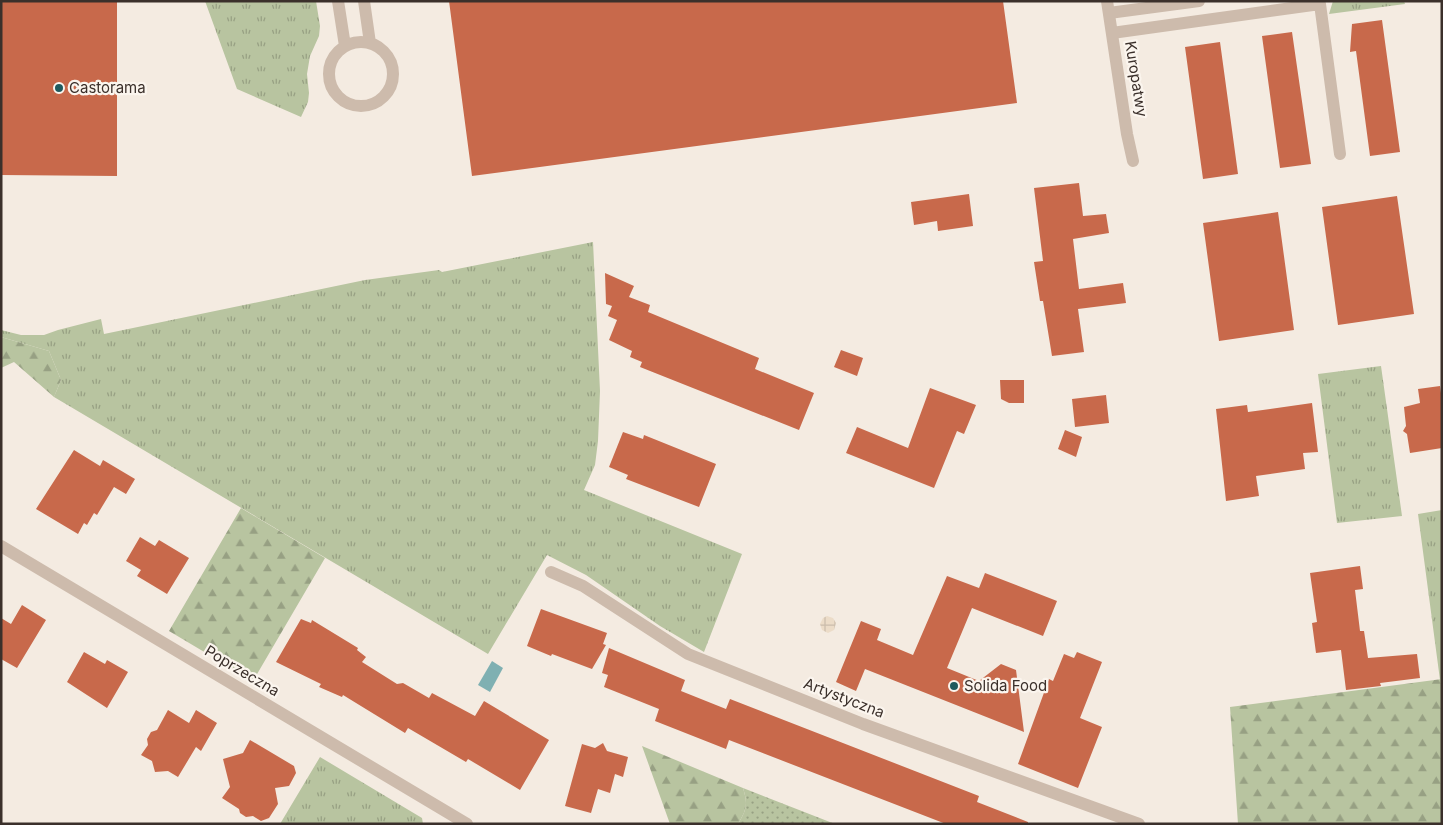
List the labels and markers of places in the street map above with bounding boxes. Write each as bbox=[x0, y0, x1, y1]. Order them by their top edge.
place label: Castorama bbox=[69, 78, 146, 97]
marker: Castorama bbox=[53, 82, 65, 94]
place label: Solida Food bbox=[964, 676, 1047, 695]
marker: Solida Food bbox=[948, 680, 960, 692]

